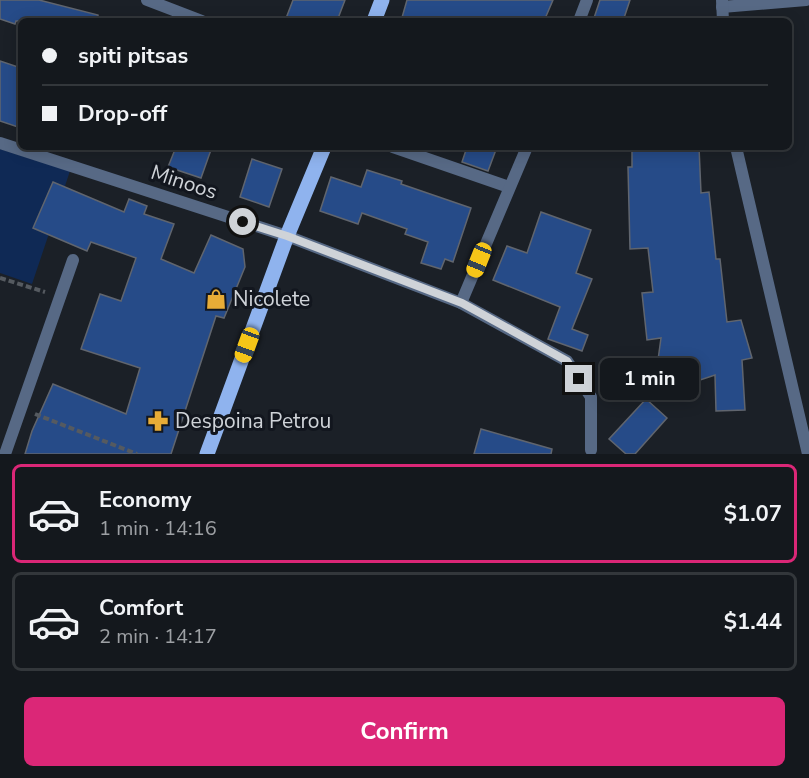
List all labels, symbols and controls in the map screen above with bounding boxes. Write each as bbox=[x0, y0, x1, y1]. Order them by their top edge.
text: spiti pitsas bbox=[78, 41, 188, 71]
text: Drop-off bbox=[78, 99, 167, 129]
street label: Minoos bbox=[147, 158, 221, 206]
route start bbox=[229, 208, 256, 235]
car bbox=[464, 240, 494, 280]
place label: Nicolete bbox=[233, 285, 310, 313]
shop icon: Nicolete bbox=[204, 287, 228, 311]
car bbox=[232, 325, 262, 365]
callout: 1 min bbox=[600, 358, 699, 400]
route end bbox=[565, 365, 592, 392]
text: 1 min bbox=[624, 365, 675, 392]
place label: Despoina Petrou bbox=[175, 407, 331, 435]
pharmacy icon: Despoina Petrou bbox=[146, 409, 170, 433]
text: Economy bbox=[99, 485, 191, 515]
icon: car bbox=[27, 487, 81, 541]
text: $1.07 bbox=[724, 499, 782, 529]
text: 1 min · 14:16 bbox=[99, 515, 217, 542]
text: Comfort bbox=[99, 593, 183, 623]
icon: car bbox=[27, 595, 81, 649]
text: $1.44 bbox=[724, 607, 782, 637]
text: 2 min · 14:17 bbox=[99, 623, 217, 650]
button: Confirm bbox=[24, 697, 785, 766]

